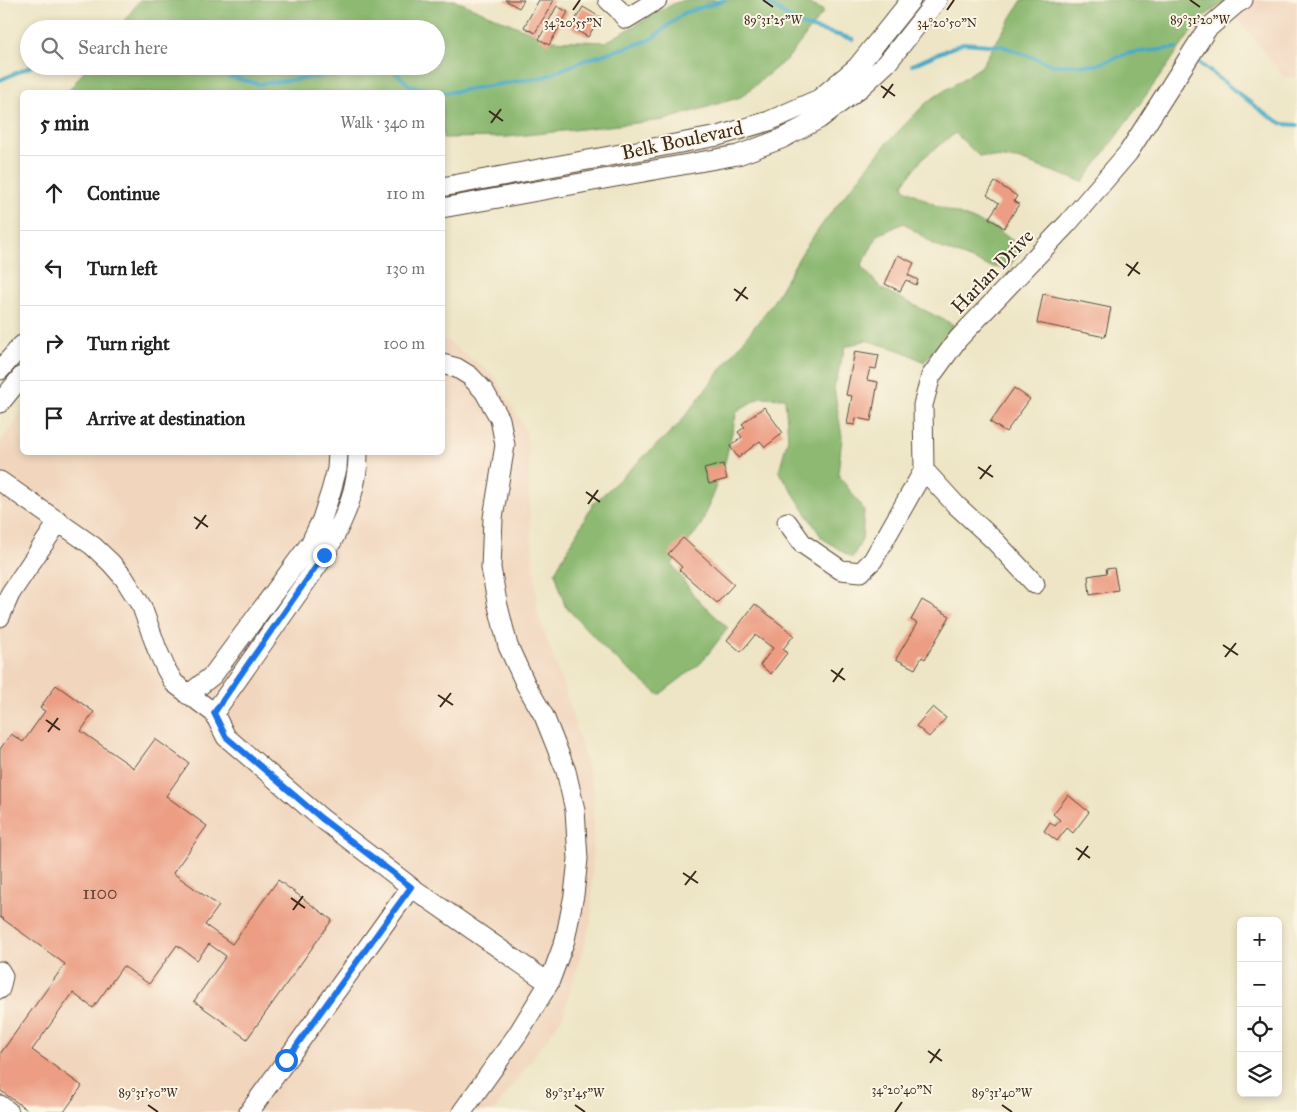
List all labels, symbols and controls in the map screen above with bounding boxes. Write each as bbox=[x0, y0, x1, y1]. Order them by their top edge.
text: 89°31'25"W bbox=[744, 13, 803, 27]
text: 89°31'20"W bbox=[1170, 13, 1230, 27]
text: 34°20'55"N bbox=[544, 16, 602, 30]
text: 34°20'50"N bbox=[917, 16, 977, 30]
search box bbox=[20, 20, 445, 75]
icon: search bbox=[38, 34, 66, 62]
text: Search here bbox=[78, 36, 168, 59]
text: 5 min bbox=[40, 110, 89, 136]
text: Walk · 340 m bbox=[340, 113, 425, 132]
street label: Belk Boulevard bbox=[619, 115, 745, 165]
icon: ahead bbox=[40, 179, 68, 207]
text: Continue bbox=[87, 182, 160, 205]
text: 110 m bbox=[386, 184, 425, 203]
street label: Harlan Drive bbox=[946, 224, 1038, 318]
icon: left bbox=[40, 254, 68, 282]
text: Turn left bbox=[87, 257, 157, 280]
text: 130 m bbox=[386, 259, 425, 278]
icon: right bbox=[40, 329, 68, 357]
text: Turn right bbox=[87, 332, 170, 355]
text: 100 m bbox=[383, 334, 425, 353]
icon: arrive bbox=[40, 404, 68, 432]
text: Arrive at destination bbox=[87, 407, 245, 430]
route end bbox=[313, 544, 336, 567]
house number: 1100 bbox=[82, 882, 118, 904]
map controls bbox=[1237, 917, 1282, 1097]
button: + bbox=[1237, 917, 1282, 962]
button: − bbox=[1237, 962, 1282, 1007]
button: locate bbox=[1237, 1007, 1282, 1052]
route start bbox=[275, 1049, 298, 1072]
button: layers bbox=[1237, 1052, 1282, 1097]
text: 34°20'40"N bbox=[871, 1083, 933, 1097]
text: 89°31'50"W bbox=[118, 1086, 178, 1100]
text: 89°31'45"W bbox=[546, 1086, 605, 1100]
text: 89°31'40"W bbox=[972, 1086, 1033, 1100]

